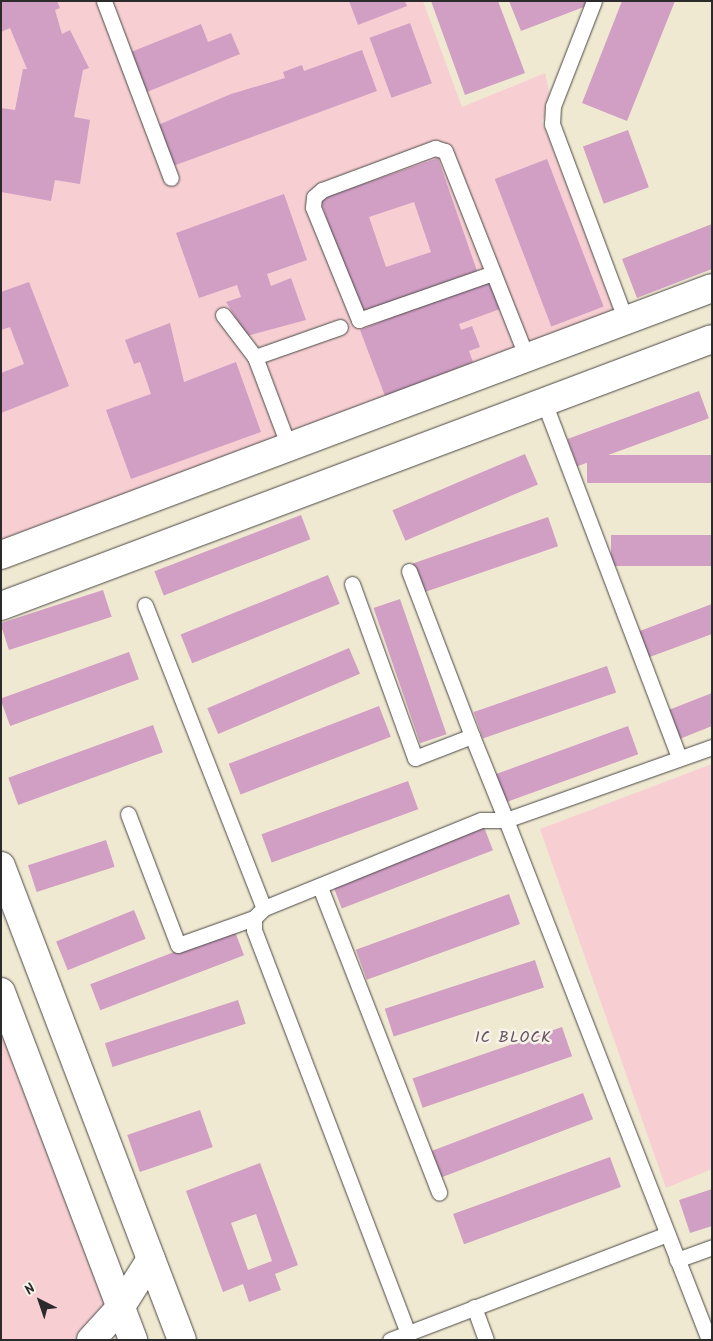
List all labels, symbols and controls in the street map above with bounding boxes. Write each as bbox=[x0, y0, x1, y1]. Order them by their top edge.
district label: IC BLOCK bbox=[474, 1028, 552, 1048]
north arrow bbox=[15, 1276, 65, 1326]
text: N bbox=[20, 1278, 41, 1301]

